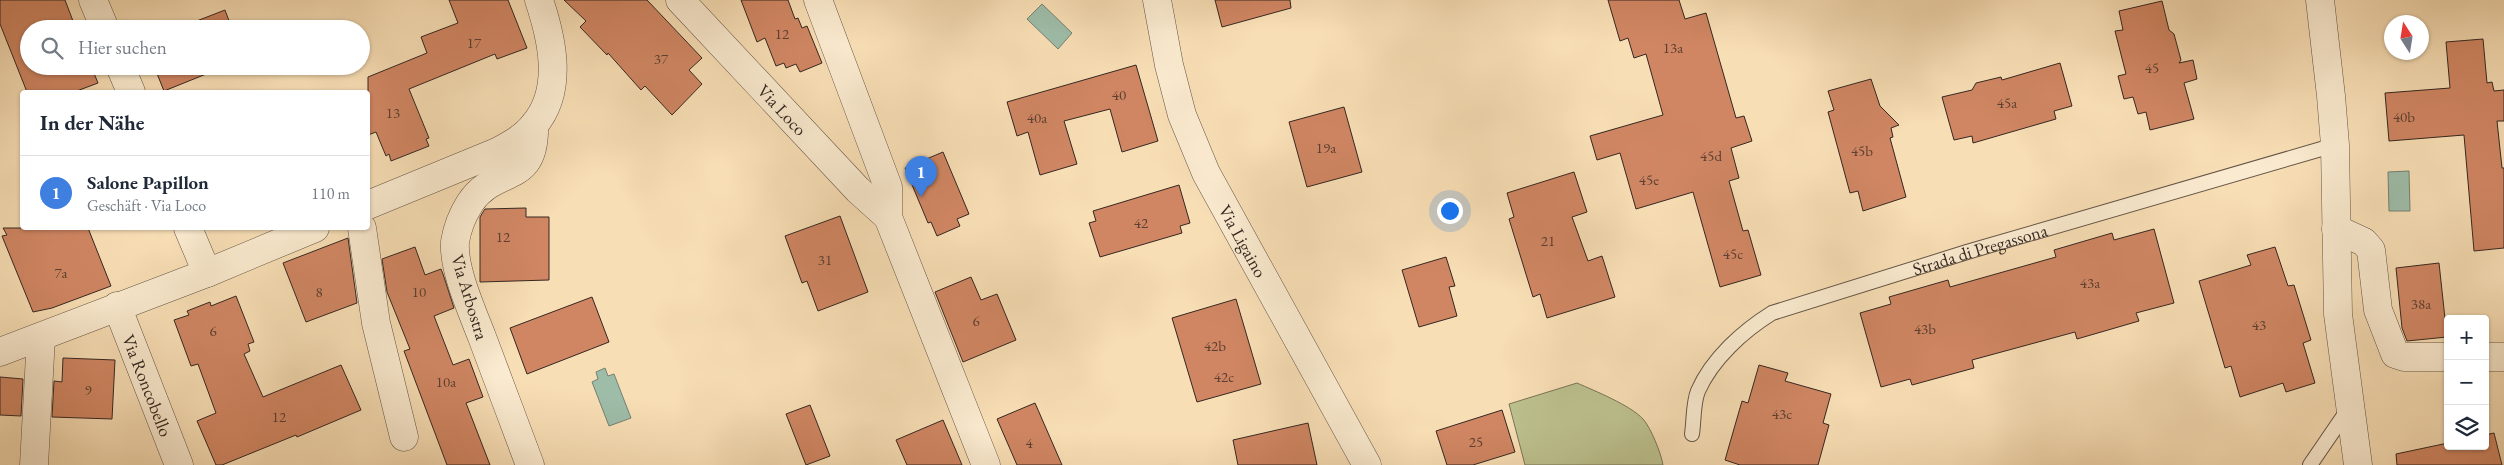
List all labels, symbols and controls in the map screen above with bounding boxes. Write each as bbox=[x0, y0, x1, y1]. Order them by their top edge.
north arrow bbox=[2384, 15, 2429, 60]
search box bbox=[20, 20, 370, 75]
house number: 12 bbox=[775, 24, 790, 43]
house number: 17 bbox=[467, 33, 482, 52]
icon: search bbox=[38, 34, 66, 62]
text: Hier suchen bbox=[78, 35, 167, 60]
house number: 13a bbox=[1663, 38, 1683, 57]
house number: 37 bbox=[654, 49, 669, 68]
house number: 45 bbox=[2145, 58, 2159, 77]
street label: Via Loco bbox=[753, 79, 812, 140]
house number: 40 bbox=[1112, 85, 1126, 104]
house number: 45a bbox=[1997, 93, 2017, 112]
house number: 13 bbox=[386, 103, 400, 122]
house number: 40b bbox=[2393, 107, 2415, 126]
house number: 40a bbox=[1027, 108, 1047, 127]
text: In der Nähe bbox=[40, 109, 145, 136]
house number: 19a bbox=[1316, 138, 1336, 157]
house number: 45b bbox=[1851, 141, 1873, 160]
house number: 45d bbox=[1700, 146, 1722, 165]
pin: 1 bbox=[905, 156, 937, 197]
text: Salone Papillon bbox=[87, 170, 209, 195]
house number: 45e bbox=[1639, 170, 1659, 189]
text: 1 bbox=[52, 183, 60, 204]
text: 110 m bbox=[311, 183, 350, 204]
text: Geschäft · Via Loco bbox=[87, 195, 206, 216]
your location bbox=[1437, 198, 1463, 224]
street label: Via Ligaino bbox=[1214, 200, 1273, 281]
house number: 42 bbox=[1134, 213, 1149, 232]
street label: Strada di Pregassona bbox=[1910, 218, 2051, 280]
house number: 12 bbox=[496, 227, 511, 246]
house number: 21 bbox=[1541, 231, 1555, 250]
house number: 45c bbox=[1723, 244, 1743, 263]
house number: 31 bbox=[818, 250, 832, 269]
street label: Via Arbostra bbox=[446, 251, 494, 343]
house number: 7a bbox=[54, 263, 68, 282]
house number: 43a bbox=[2080, 273, 2100, 292]
house number: 8 bbox=[315, 282, 323, 301]
house number: 10 bbox=[412, 282, 426, 301]
house number: 38a bbox=[2411, 294, 2431, 313]
house number: 6 bbox=[972, 311, 980, 330]
house number: 43 bbox=[2252, 315, 2266, 334]
map controls bbox=[2444, 315, 2489, 450]
button: + bbox=[2444, 315, 2489, 360]
house number: 43b bbox=[1914, 319, 1936, 338]
house number: 6 bbox=[209, 321, 217, 340]
street label: Via Roncobello bbox=[118, 331, 178, 440]
house number: 42b bbox=[1204, 336, 1226, 355]
button: − bbox=[2444, 360, 2489, 405]
house number: 42c bbox=[1214, 367, 1234, 386]
house number: 10a bbox=[436, 372, 456, 391]
house number: 9 bbox=[84, 380, 92, 399]
house number: 43c bbox=[1772, 404, 1792, 423]
button: layers bbox=[2444, 405, 2489, 450]
house number: 12 bbox=[272, 407, 287, 426]
house number: 25 bbox=[1469, 432, 1483, 451]
house number: 4 bbox=[1025, 433, 1033, 452]

